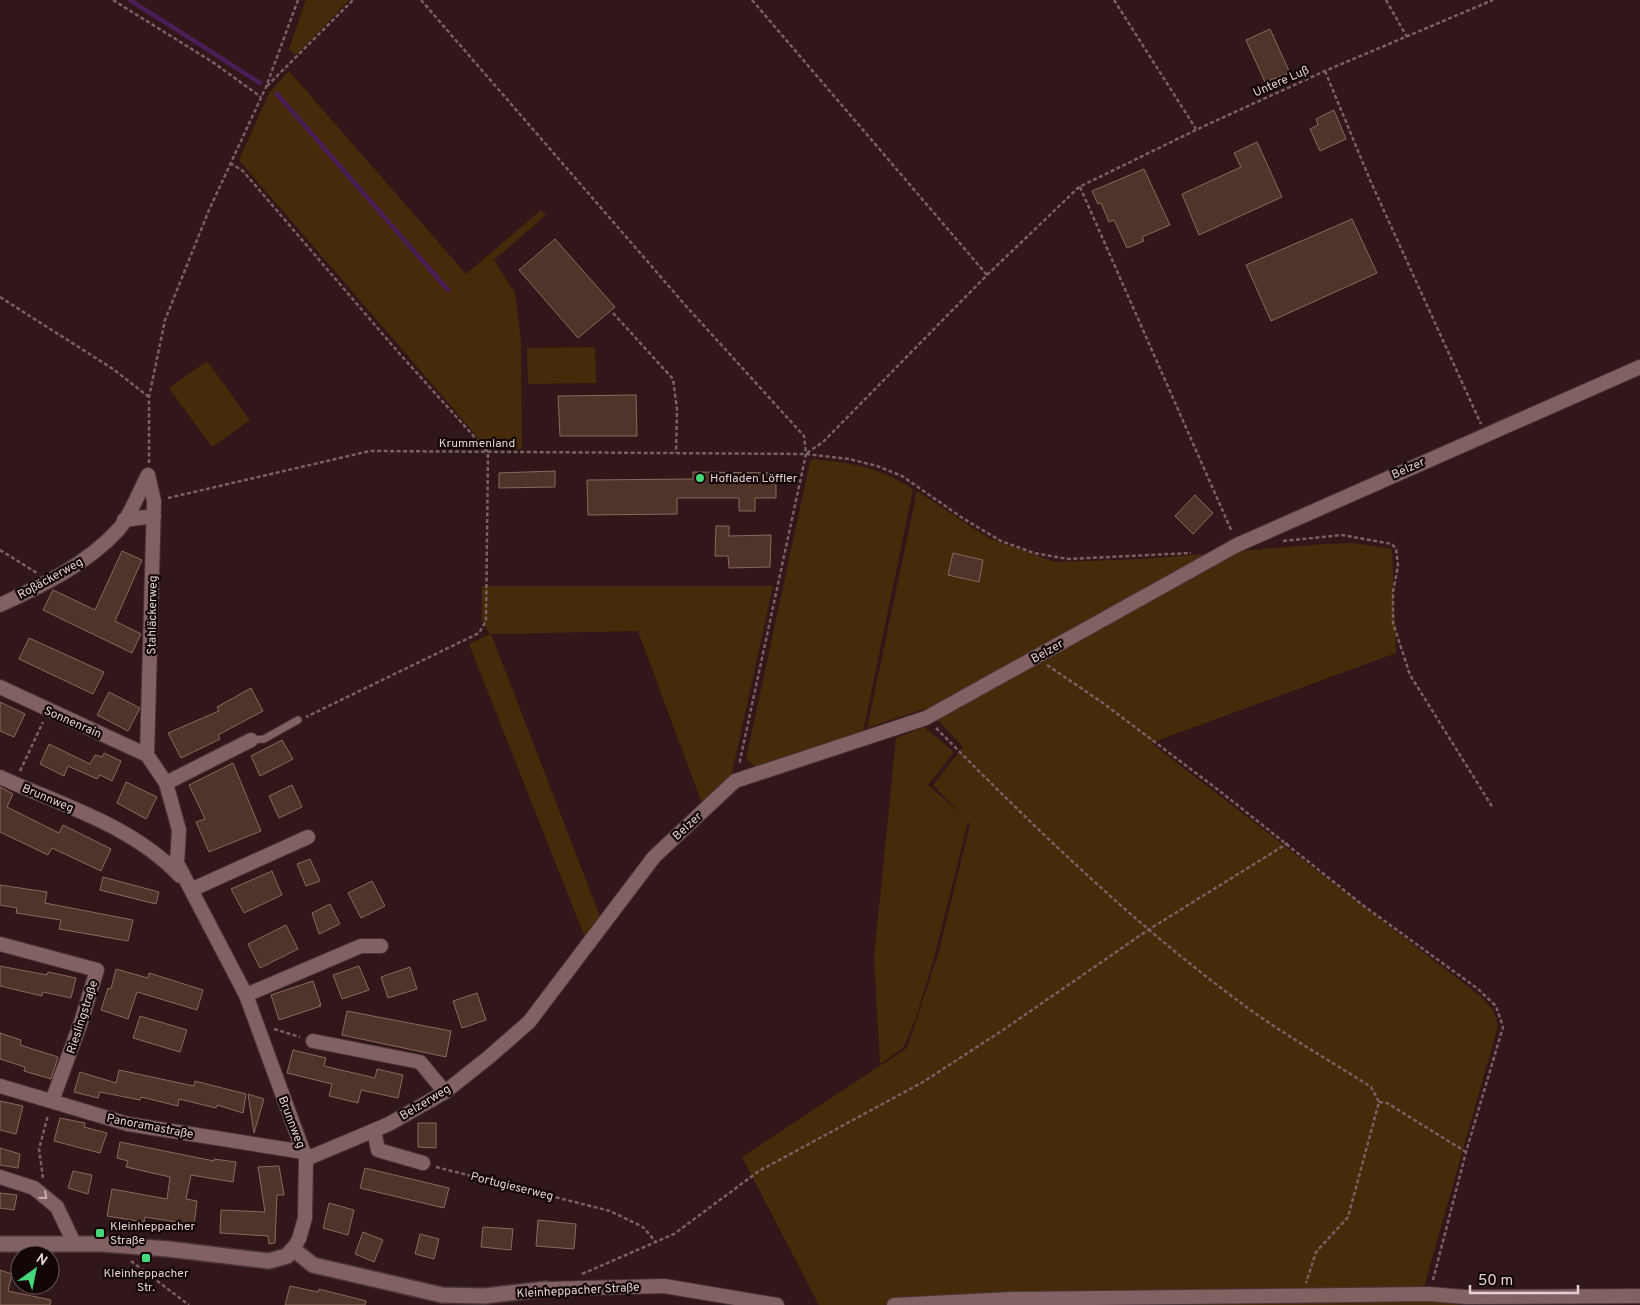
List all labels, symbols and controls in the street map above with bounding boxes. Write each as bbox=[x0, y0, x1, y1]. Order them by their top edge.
street label: Untere Luß bbox=[1251, 62, 1312, 101]
street label: Krummenland bbox=[439, 436, 515, 452]
street label: Belzer bbox=[1389, 454, 1428, 483]
place label: Hofladen Löffler bbox=[710, 471, 798, 487]
marker: Hofladen Löffler bbox=[694, 472, 706, 484]
street label: Roßäckerweg bbox=[15, 554, 86, 603]
street label: Stahläckerweg bbox=[144, 575, 162, 655]
street label: Belzer bbox=[1028, 636, 1067, 667]
street label: Sonnenrain bbox=[41, 703, 104, 743]
street label: Brunnweg bbox=[19, 781, 76, 817]
street label: Belzer bbox=[670, 809, 706, 844]
street label: Rieslingstraße bbox=[64, 979, 102, 1056]
street label: Belzerweg bbox=[397, 1081, 454, 1124]
street label: Brunnweg bbox=[274, 1094, 308, 1151]
street label: Panoramastraße bbox=[105, 1111, 195, 1143]
street label: Portugieserweg bbox=[469, 1169, 555, 1205]
one-way arrow bbox=[38, 1191, 47, 1199]
place label: Kleinheppacher Straße bbox=[110, 1219, 196, 1249]
marker: Kleinheppacher Straße bbox=[94, 1227, 106, 1239]
north arrow bbox=[10, 1245, 60, 1295]
text: N bbox=[32, 1250, 50, 1270]
marker: Kleinheppacher Str. bbox=[140, 1252, 152, 1264]
scale bar bbox=[1470, 1262, 1578, 1294]
place label: Kleinheppacher Str. bbox=[103, 1266, 189, 1296]
text: 50 m bbox=[1478, 1272, 1513, 1291]
street label: Kleinheppacher Straße bbox=[516, 1280, 640, 1302]

